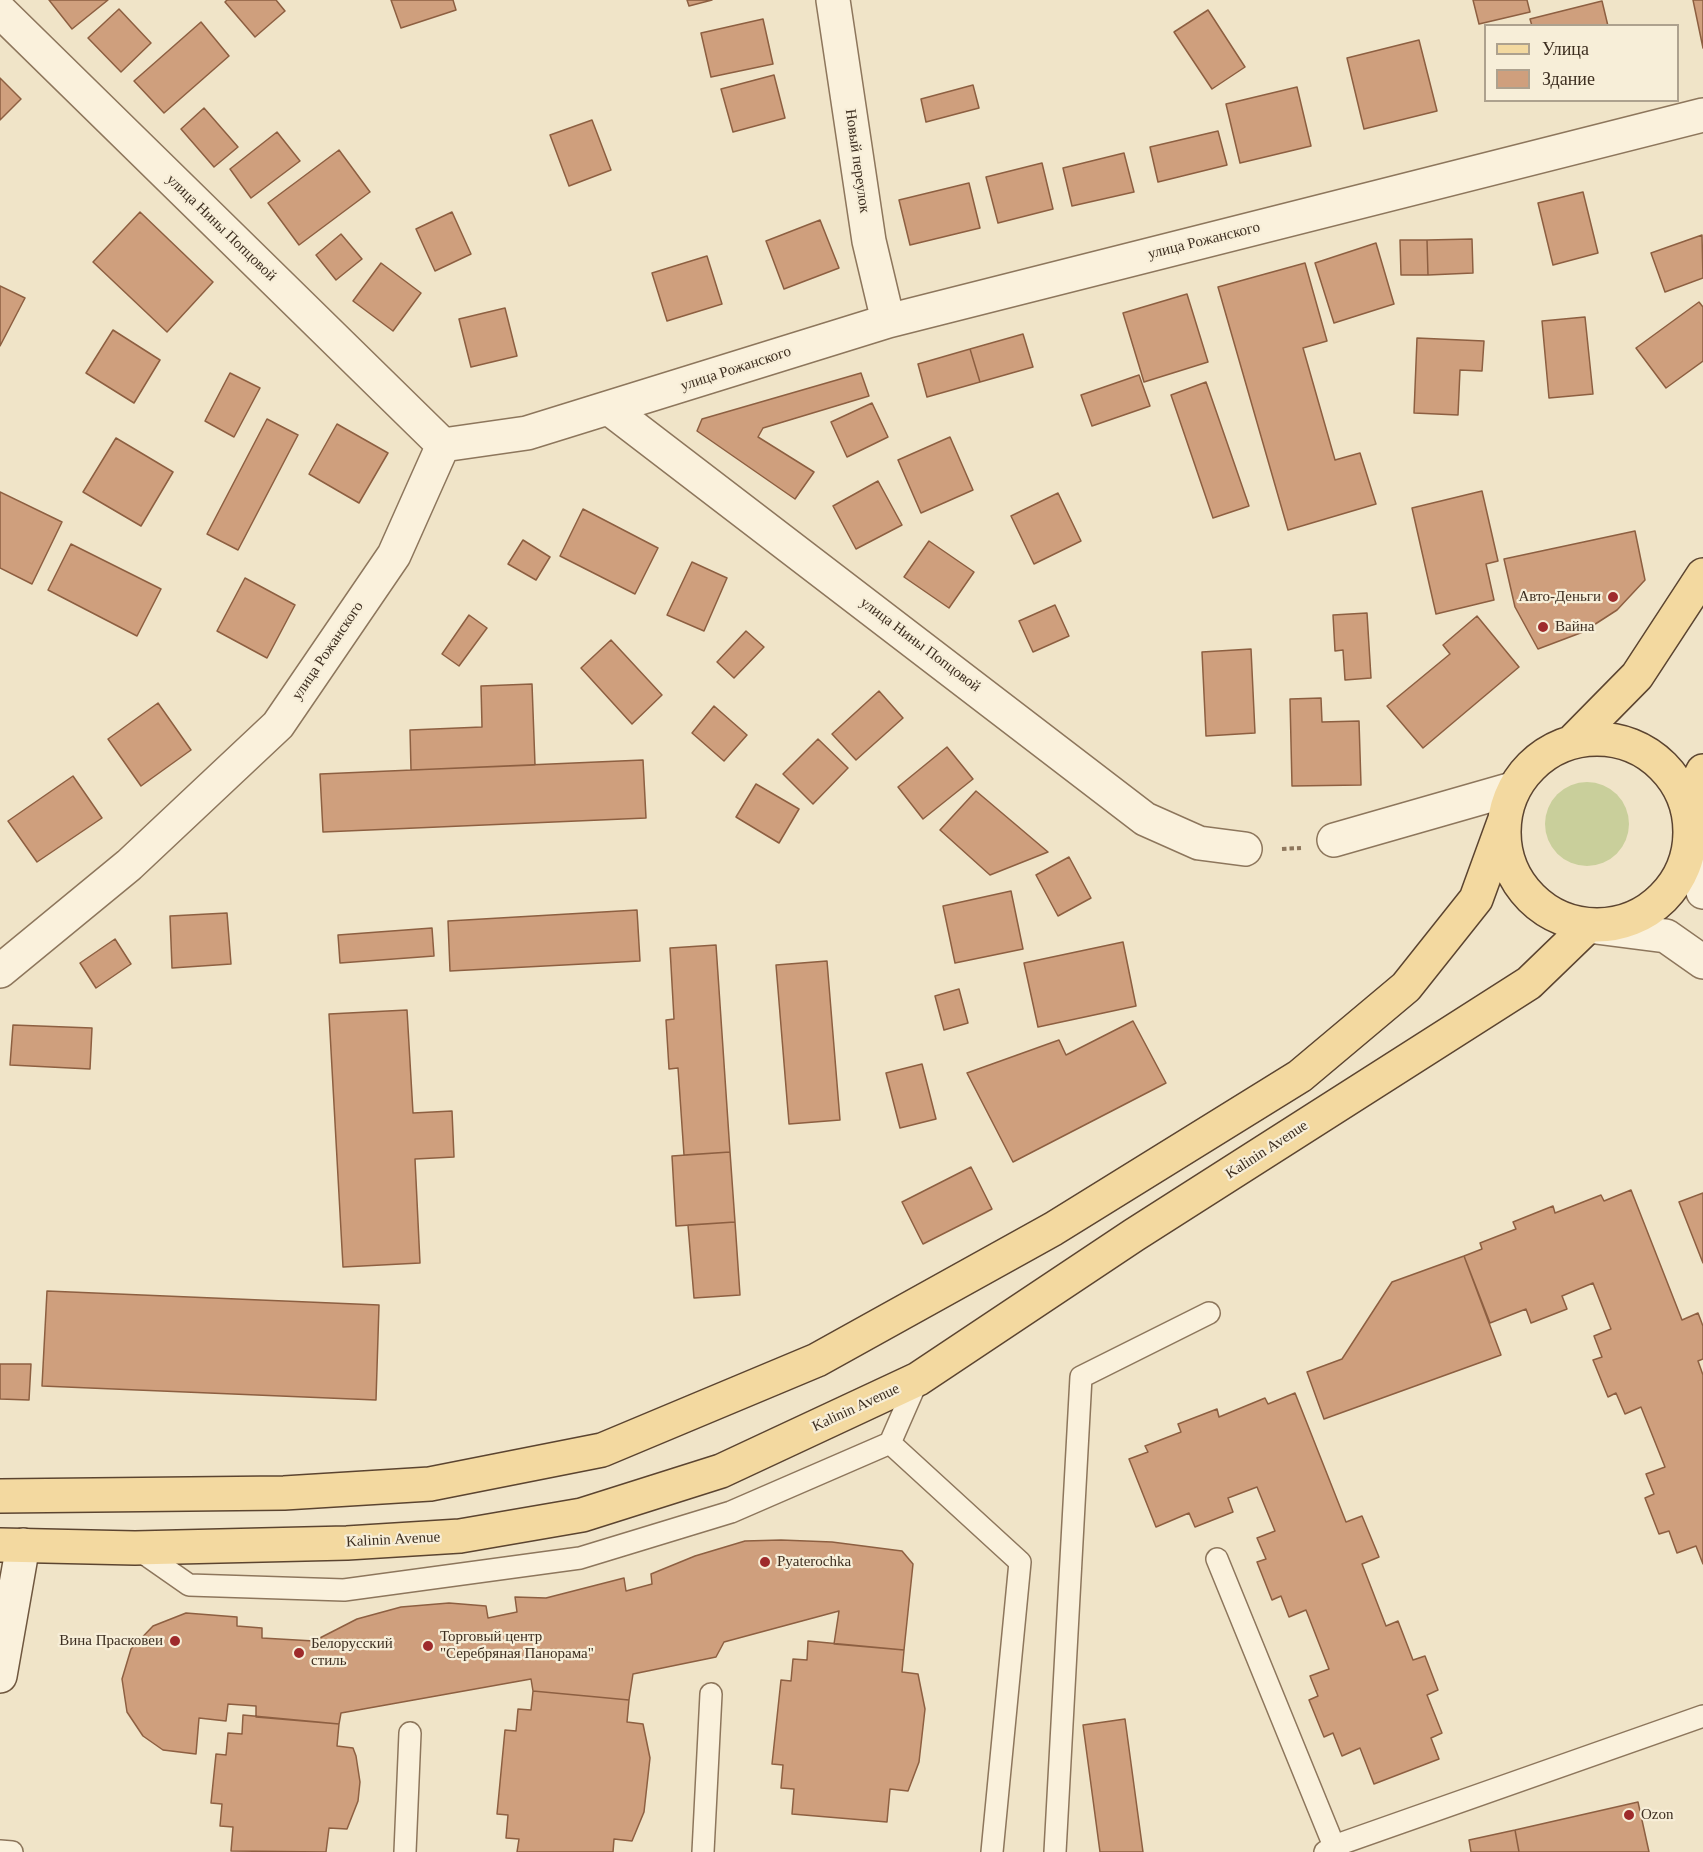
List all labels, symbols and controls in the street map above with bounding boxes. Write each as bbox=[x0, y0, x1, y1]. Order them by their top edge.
legend bbox=[1484, 24, 1679, 102]
text: Улица bbox=[1542, 39, 1589, 59]
text: Здание bbox=[1542, 69, 1595, 89]
street label: Новый переулок bbox=[841, 108, 873, 214]
street label: улица Нины Попцовой bbox=[162, 171, 280, 285]
street label: улица Рожанского bbox=[1146, 218, 1262, 264]
street label: улица Рожанского bbox=[679, 343, 793, 395]
place label: Авто-Деньги bbox=[1518, 588, 1601, 606]
marker: Авто-Деньги bbox=[1606, 590, 1620, 604]
street label: улица Нины Попцовой bbox=[856, 594, 984, 696]
street label: улица Рожанского bbox=[288, 598, 368, 704]
place label: Вайна bbox=[1555, 618, 1594, 636]
marker: Вайна bbox=[1536, 620, 1550, 634]
street label: Kalinin Avenue bbox=[1223, 1117, 1311, 1183]
street label: Kalinin Avenue bbox=[809, 1380, 903, 1436]
street label: Kalinin Avenue bbox=[345, 1529, 441, 1551]
place label: Pyaterochka bbox=[777, 1553, 851, 1571]
marker: Pyaterochka bbox=[758, 1555, 772, 1569]
place label: Торговый центр "Серебряная Панорама" bbox=[440, 1628, 594, 1663]
place label: Вина Прасковеи bbox=[59, 1632, 163, 1650]
marker: Вина Прасковеи bbox=[168, 1634, 182, 1648]
place label: Белорусский стиль bbox=[311, 1635, 393, 1670]
marker: Торговый центр "Серебряная Панорама" bbox=[421, 1639, 435, 1653]
marker: Белорусский стиль bbox=[292, 1646, 306, 1660]
place label: Ozon bbox=[1641, 1806, 1673, 1824]
marker: Ozon bbox=[1622, 1808, 1636, 1822]

